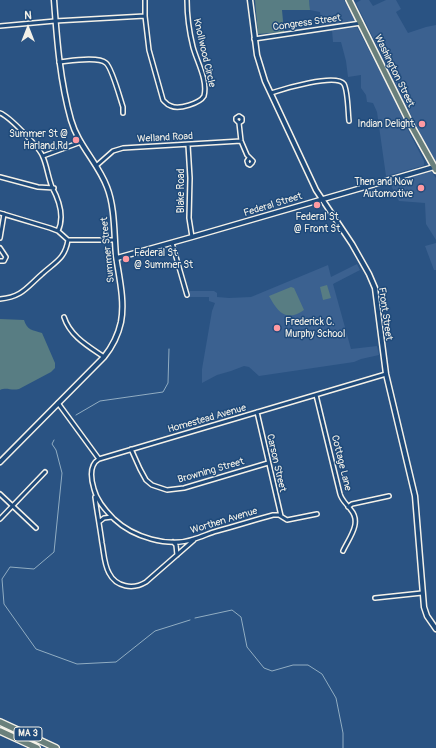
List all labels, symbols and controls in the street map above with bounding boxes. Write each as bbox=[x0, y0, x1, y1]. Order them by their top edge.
north arrow bbox=[8, 8, 48, 48]
text: N bbox=[24, 9, 32, 22]
street label: Congress Street bbox=[272, 12, 342, 34]
street label: Knollwood Circle bbox=[190, 17, 218, 89]
street label: Washington Street bbox=[371, 33, 417, 109]
place label: Indian Delight bbox=[357, 118, 414, 130]
marker: Indian Delight bbox=[417, 119, 427, 129]
place label: Summer St @ Harland Rd bbox=[9, 128, 68, 152]
street label: Welland Road bbox=[137, 131, 193, 145]
marker: Summer St @ Harland Rd bbox=[71, 135, 81, 145]
street label: Blake Road bbox=[175, 169, 187, 213]
place label: Then and Now Automotive bbox=[354, 176, 413, 200]
marker: Then and Now Automotive bbox=[416, 183, 426, 193]
street label: Federal Street bbox=[242, 190, 304, 220]
marker: Federal St @ Front St bbox=[312, 200, 322, 210]
place label: Federal St @ Front St bbox=[294, 211, 340, 234]
street label: Summer Street bbox=[99, 216, 117, 284]
place label: Federal St @ Summer St bbox=[134, 247, 193, 270]
marker: Federal St @ Summer St bbox=[121, 254, 131, 264]
street label: Front Street bbox=[375, 287, 395, 341]
place label: Frederick C. Murphy School bbox=[285, 316, 345, 340]
marker: Frederick C. Murphy School bbox=[272, 323, 282, 333]
street label: Homestead Avenue bbox=[166, 402, 248, 436]
street label: Carson Street bbox=[264, 433, 288, 493]
street label: Cottage Lane bbox=[328, 434, 354, 492]
street label: Browning Street bbox=[176, 456, 246, 486]
street label: Worthen Avenue bbox=[189, 505, 259, 537]
road number: MA 3 bbox=[14, 727, 42, 741]

